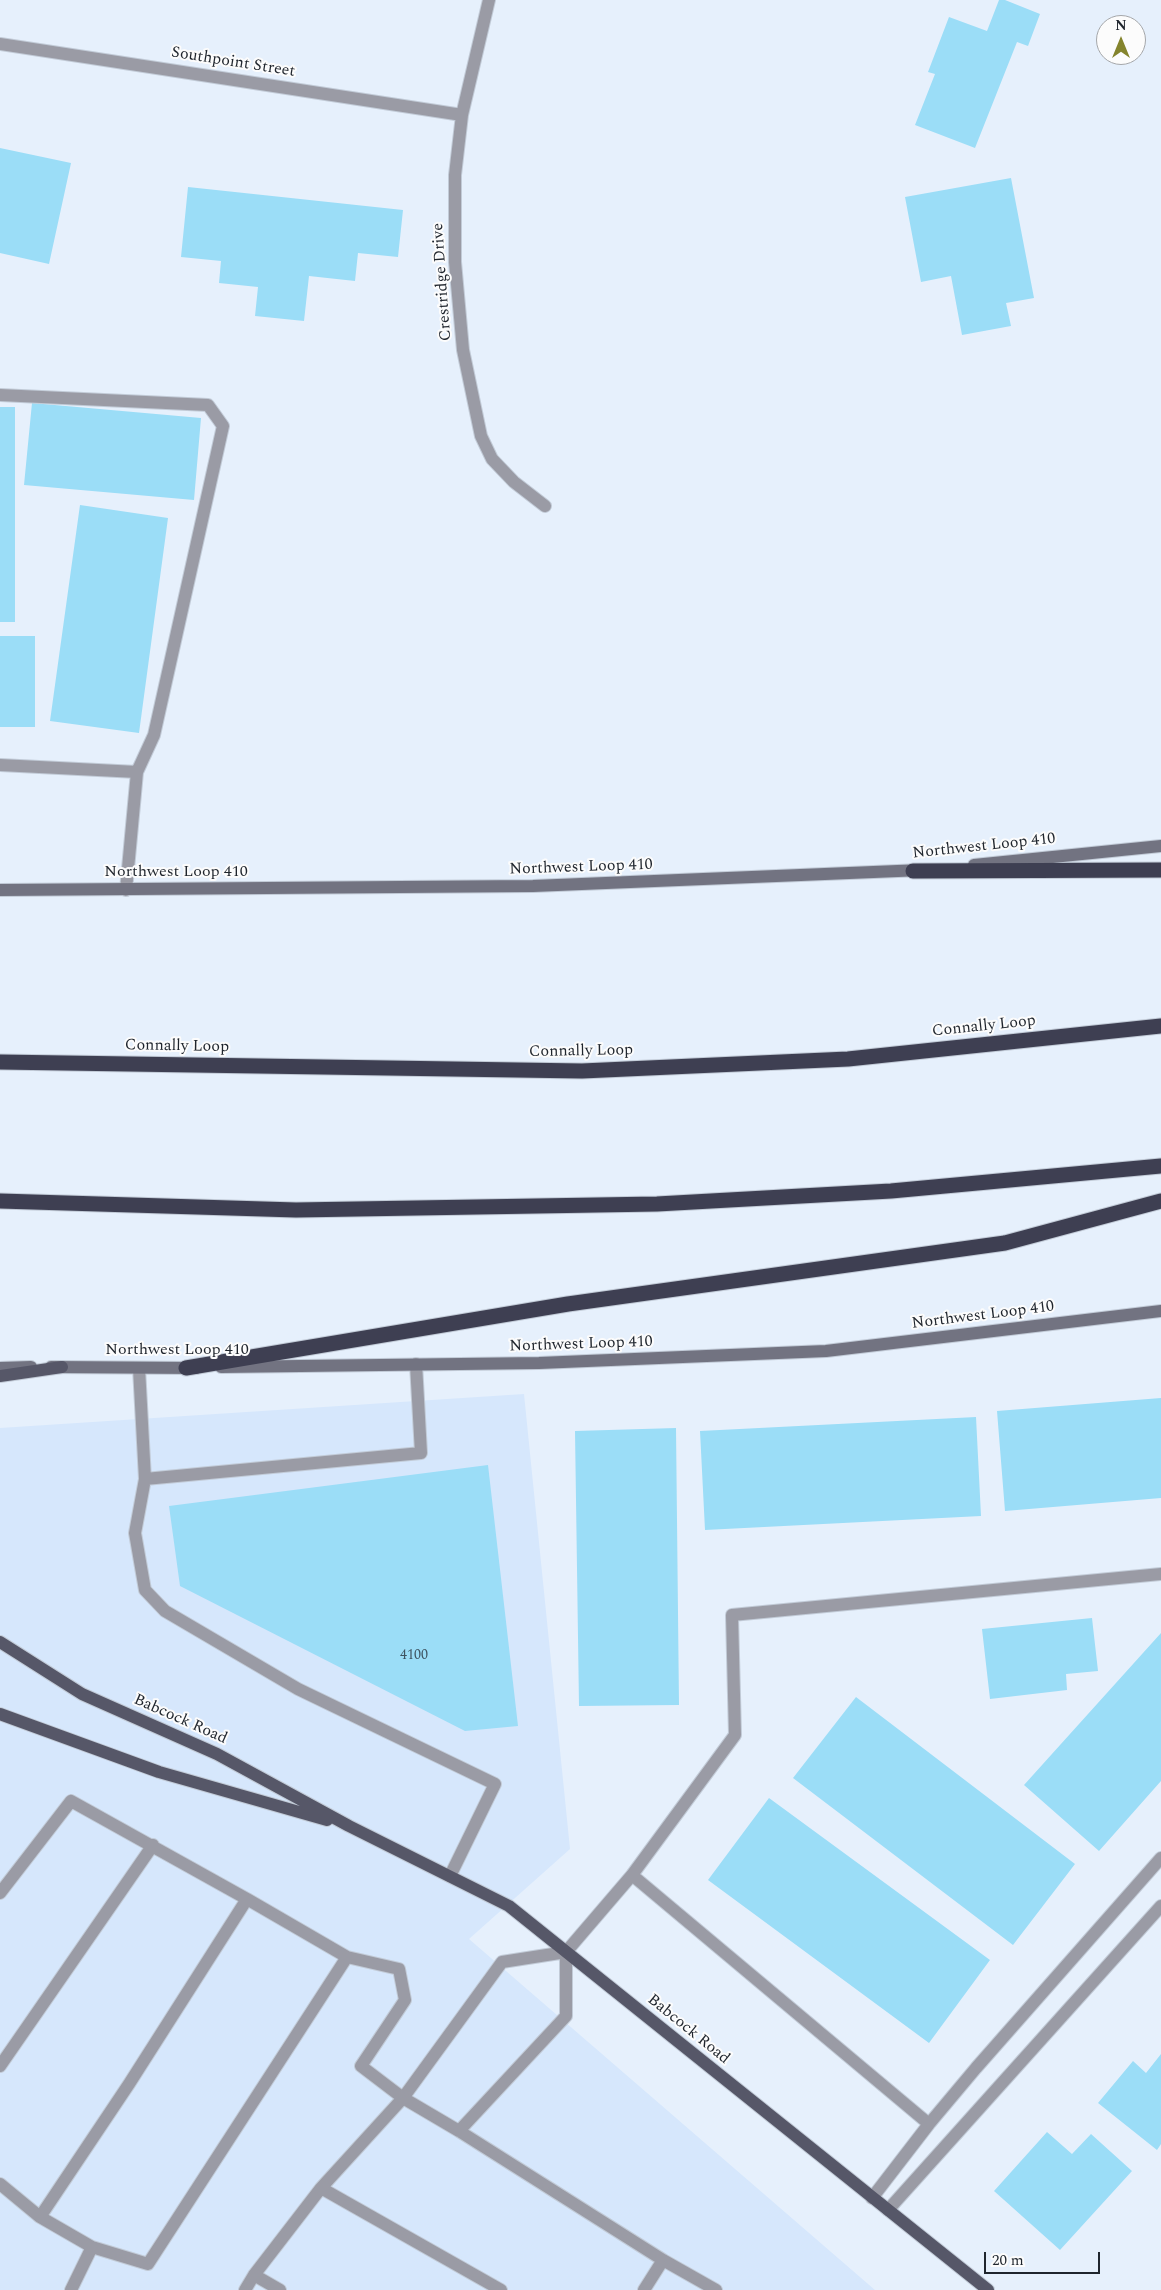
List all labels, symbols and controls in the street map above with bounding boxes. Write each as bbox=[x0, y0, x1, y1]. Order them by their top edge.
north arrow bbox=[1096, 15, 1146, 65]
text: N bbox=[1115, 15, 1127, 36]
street label: Southpoint Street bbox=[170, 44, 296, 82]
street label: Crestridge Drive bbox=[429, 222, 457, 342]
street label: Northwest Loop 410 bbox=[912, 830, 1056, 864]
street label: Northwest Loop 410 bbox=[509, 856, 653, 880]
street label: Northwest Loop 410 bbox=[104, 863, 248, 883]
street label: Connally Loop bbox=[931, 1012, 1037, 1042]
street label: Connally Loop bbox=[125, 1036, 229, 1058]
street label: Connally Loop bbox=[529, 1041, 633, 1063]
street label: Northwest Loop 410 bbox=[911, 1298, 1055, 1334]
street label: Northwest Loop 410 bbox=[509, 1333, 653, 1357]
street label: Northwest Loop 410 bbox=[105, 1341, 249, 1361]
house number: 4100 bbox=[400, 1648, 428, 1664]
street label: Babcock Road bbox=[130, 1691, 230, 1749]
street label: Babcock Road bbox=[643, 1991, 733, 2069]
scale bar bbox=[986, 2242, 1102, 2274]
text: 20 m bbox=[992, 2249, 1024, 2272]

